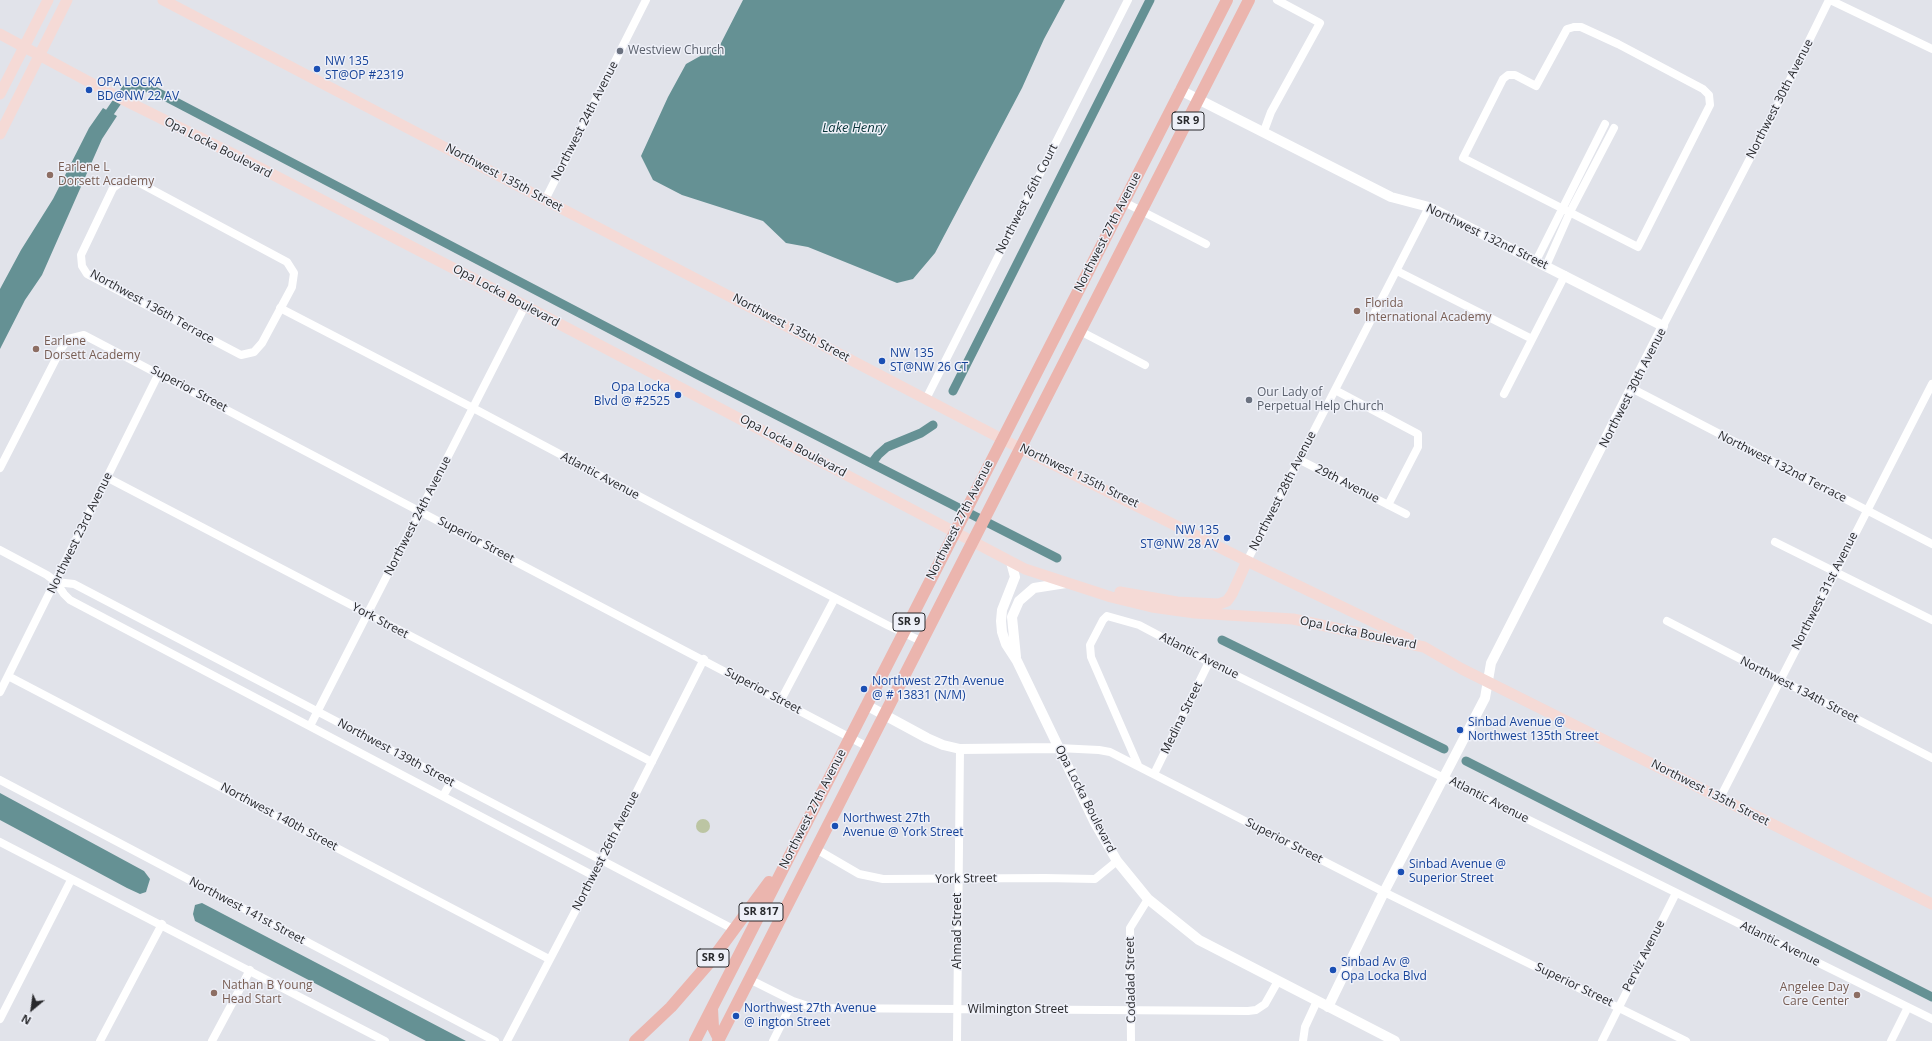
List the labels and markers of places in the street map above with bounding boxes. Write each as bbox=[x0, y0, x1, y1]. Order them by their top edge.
place label: Westview Church bbox=[628, 44, 724, 58]
marker: Westview Church bbox=[615, 46, 625, 56]
place label: NW 135 ST@OP #2319 bbox=[325, 55, 404, 83]
marker: NW 135 ST@OP #2319 bbox=[312, 64, 322, 74]
place label: OPA LOCKA BD@NW 22 AV bbox=[97, 76, 179, 104]
marker: OPA LOCKA BD@NW 22 AV bbox=[84, 85, 94, 95]
place label: Earlene L Dorsett Academy bbox=[58, 161, 154, 189]
marker: Earlene L Dorsett Academy bbox=[45, 170, 55, 180]
place label: Florida International Academy bbox=[1365, 297, 1492, 325]
marker: Florida International Academy bbox=[1352, 306, 1362, 316]
place label: Earlene Dorsett Academy bbox=[44, 335, 140, 363]
marker: Earlene Dorsett Academy bbox=[31, 344, 41, 354]
place label: NW 135 ST@NW 26 CT bbox=[890, 347, 968, 375]
marker: NW 135 ST@NW 26 CT bbox=[877, 356, 887, 366]
place label: Opa Locka Blvd @ #2525 bbox=[594, 381, 670, 409]
place label: Our Lady of Perpetual Help Church bbox=[1257, 386, 1384, 414]
marker: Opa Locka Blvd @ #2525 bbox=[673, 390, 683, 400]
marker: Our Lady of Perpetual Help Church bbox=[1244, 395, 1254, 405]
place label: NW 135 ST@NW 28 AV bbox=[1140, 524, 1219, 552]
marker: NW 135 ST@NW 28 AV bbox=[1222, 533, 1232, 543]
place label: Northwest 27th Avenue @ # 13831 (N/M) bbox=[872, 675, 1004, 703]
marker: Northwest 27th Avenue @ # 13831 (N/M) bbox=[859, 684, 869, 694]
place label: Sinbad Avenue @ Northwest 135th Street bbox=[1468, 716, 1599, 744]
marker: Sinbad Avenue @ Northwest 135th Street bbox=[1455, 725, 1465, 735]
place label: Northwest 27th Avenue @ York Street bbox=[843, 812, 964, 840]
marker: Northwest 27th Avenue @ York Street bbox=[830, 821, 840, 831]
place label: Sinbad Avenue @ Superior Street bbox=[1409, 858, 1506, 886]
marker: Sinbad Avenue @ Superior Street bbox=[1396, 867, 1406, 877]
place label: Sinbad Av @ Opa Locka Blvd bbox=[1341, 956, 1427, 984]
marker: Sinbad Av @ Opa Locka Blvd bbox=[1328, 965, 1338, 975]
place label: Nathan B Young Head Start bbox=[222, 979, 313, 1007]
place label: Angelee Day Care Center bbox=[1780, 981, 1849, 1009]
marker: Nathan B Young Head Start bbox=[209, 988, 219, 998]
marker: Angelee Day Care Center bbox=[1852, 990, 1862, 1000]
place label: Northwest 27th Avenue @ ington Street bbox=[744, 1002, 876, 1030]
marker: Northwest 27th Avenue @ ington Street bbox=[731, 1011, 741, 1021]

